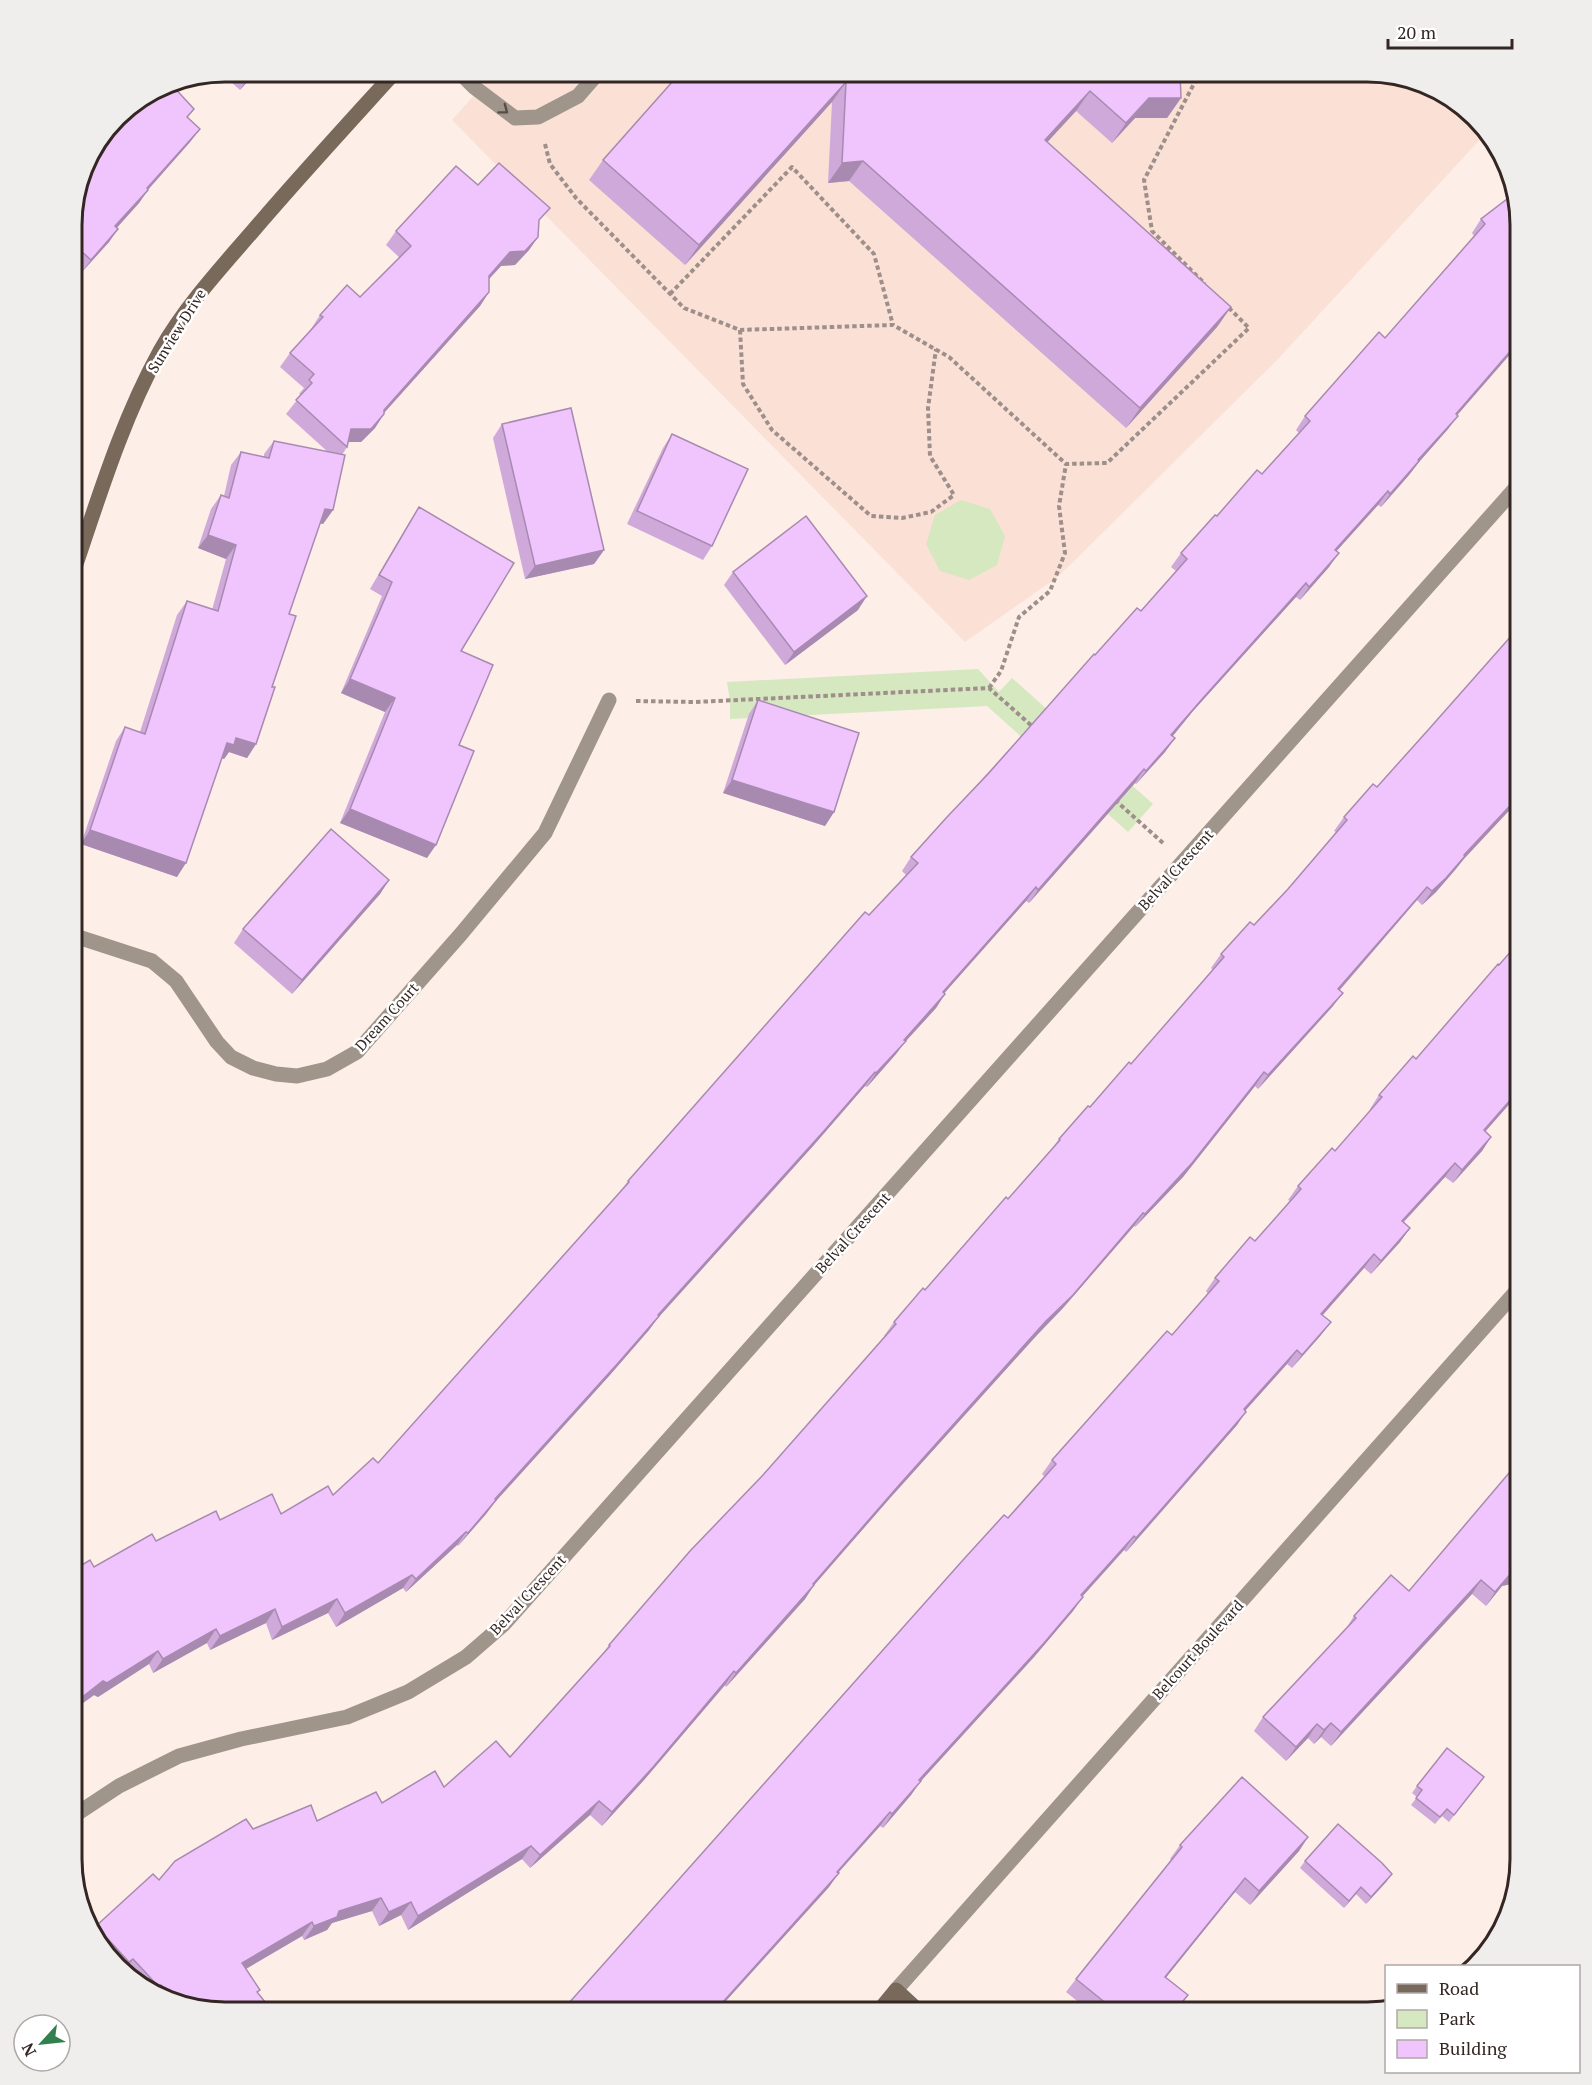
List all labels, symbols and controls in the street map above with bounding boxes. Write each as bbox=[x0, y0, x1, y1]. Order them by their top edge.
scale bar bbox=[1388, 12, 1512, 50]
text: 20 m bbox=[1397, 20, 1437, 44]
one-way arrow bbox=[497, 102, 508, 113]
street label: Sunview Drive bbox=[142, 285, 210, 376]
street label: Belval Crescent bbox=[1133, 824, 1217, 914]
street label: Dream Court bbox=[350, 978, 423, 1055]
street label: Belval Crescent bbox=[810, 1187, 894, 1277]
street label: Belval Crescent bbox=[485, 1550, 570, 1639]
street label: Belcourt Boulevard bbox=[1147, 1595, 1247, 1703]
legend bbox=[1385, 1965, 1580, 2073]
text: Road bbox=[1439, 1976, 1479, 2000]
text: Park bbox=[1439, 2006, 1476, 2030]
north arrow bbox=[12, 2013, 72, 2073]
text: Building bbox=[1439, 2036, 1507, 2060]
text: N bbox=[16, 2039, 41, 2060]

